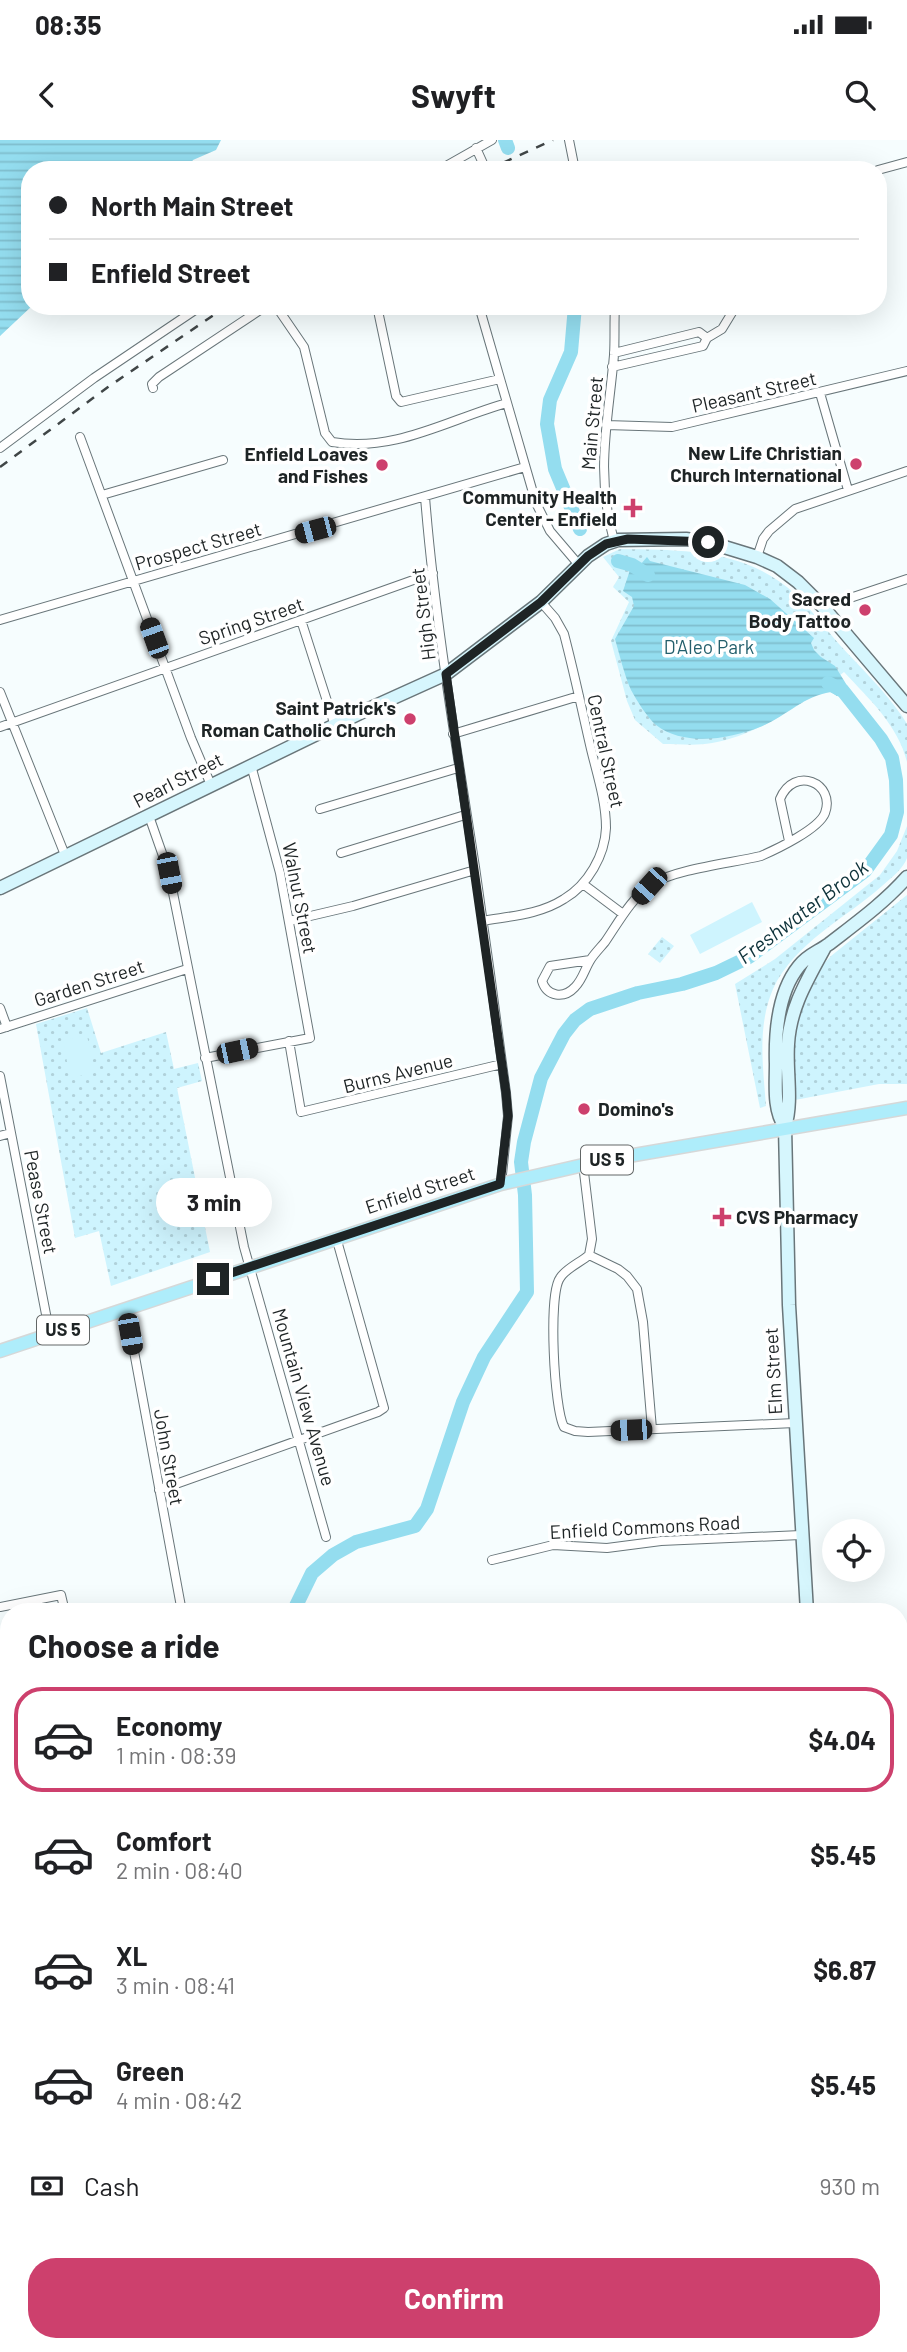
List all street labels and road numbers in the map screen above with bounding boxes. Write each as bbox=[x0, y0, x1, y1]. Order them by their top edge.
street label: Pleasant Street bbox=[689, 366, 818, 417]
street label: Main Street bbox=[576, 375, 607, 471]
street label: Prospect Street bbox=[132, 516, 264, 575]
street label: High Street bbox=[405, 566, 440, 662]
street label: Spring Street bbox=[195, 592, 306, 649]
street label: Central Street bbox=[583, 692, 630, 810]
street label: Pearl Street bbox=[129, 747, 226, 812]
street label: Walnut Street bbox=[278, 840, 323, 955]
street label: Garden Street bbox=[31, 954, 147, 1011]
street label: Burns Avenue bbox=[341, 1048, 455, 1097]
road number: US 5 bbox=[581, 1146, 633, 1175]
street label: Pease Street bbox=[20, 1148, 63, 1256]
street label: Enfield Street bbox=[362, 1161, 478, 1218]
street label: Mountain View Avenue bbox=[268, 1305, 341, 1488]
road number: US 5 bbox=[37, 1316, 89, 1344]
street label: Elm Street bbox=[759, 1327, 786, 1415]
street label: John Street bbox=[150, 1407, 189, 1507]
street label: Enfield Commons Road bbox=[549, 1510, 741, 1543]

